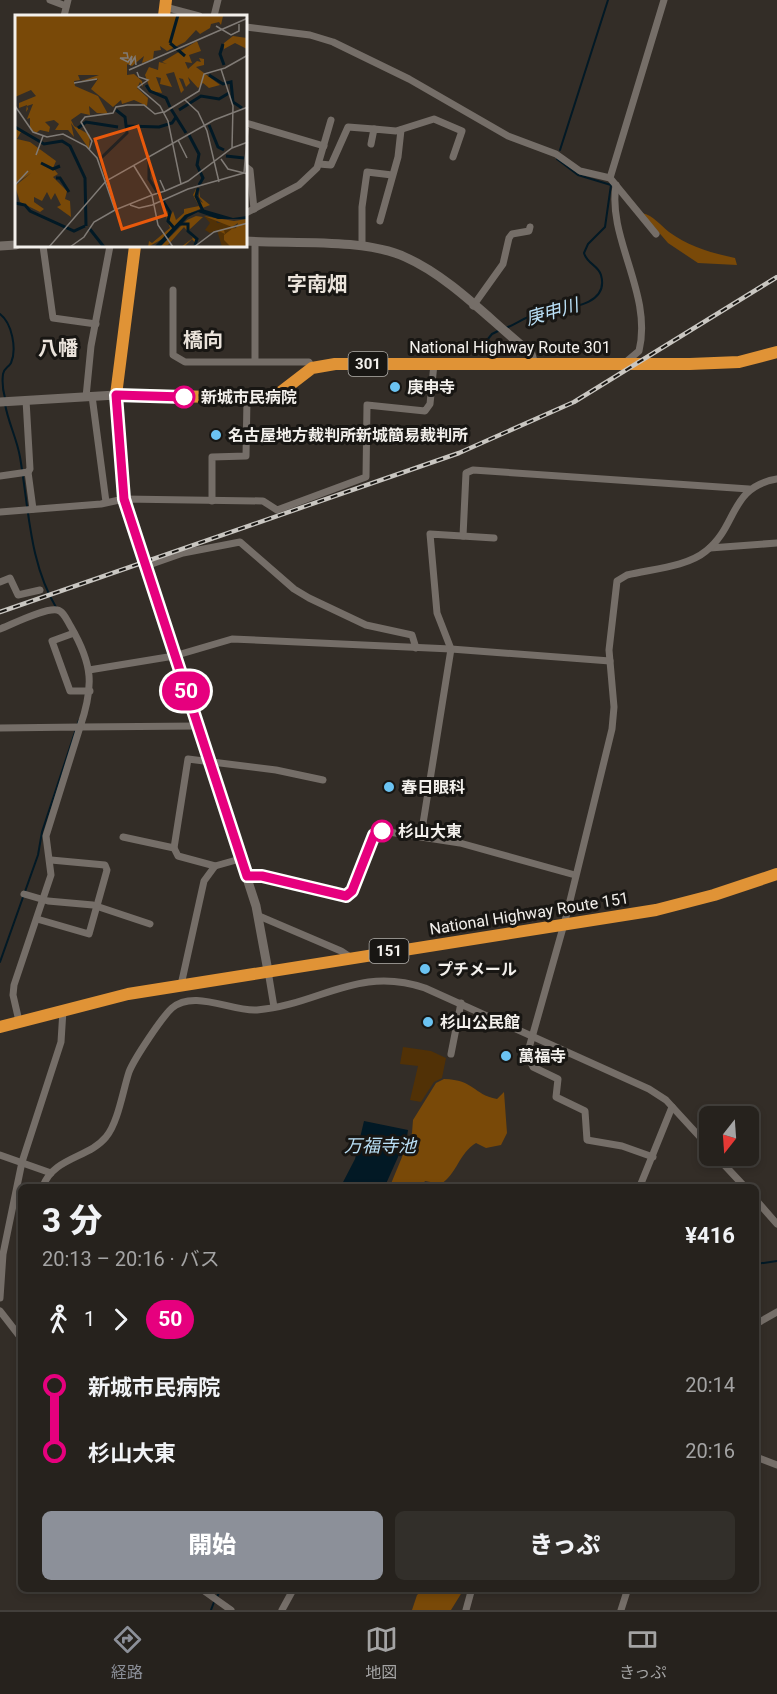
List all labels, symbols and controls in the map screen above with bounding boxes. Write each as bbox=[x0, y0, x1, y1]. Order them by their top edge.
inset map bbox=[15, 15, 248, 248]
district label: 字南畑 bbox=[287, 272, 347, 296]
water label: 庚申川 bbox=[523, 293, 583, 329]
district label: 橋向 bbox=[183, 328, 223, 352]
district label: 八幡 bbox=[38, 336, 78, 360]
street label: National Highway Route 301 bbox=[409, 338, 611, 357]
road number: 301 bbox=[348, 352, 388, 376]
place label: 庚申寺 bbox=[407, 378, 455, 397]
marker: 庚申寺 bbox=[388, 380, 402, 394]
marker: 新城市民病院 bbox=[173, 386, 195, 408]
place label: 新城市民病院 bbox=[201, 388, 297, 407]
place label: 名古屋地方裁判所新城簡易裁判所 bbox=[228, 426, 468, 445]
marker: 名古屋地方裁判所新城簡易裁判所 bbox=[209, 428, 223, 442]
line badge: 50 bbox=[159, 672, 213, 710]
text: 50 bbox=[174, 679, 198, 703]
place label: 春日眼科 bbox=[401, 778, 465, 797]
marker: 春日眼科 bbox=[382, 780, 396, 794]
marker: 杉山大東 bbox=[371, 820, 393, 842]
place label: 杉山大東 bbox=[398, 822, 462, 841]
street label: National Highway Route 151 bbox=[428, 888, 630, 939]
road number: 151 bbox=[370, 939, 408, 963]
place label: プチメール bbox=[437, 960, 517, 979]
marker: プチメール bbox=[418, 962, 432, 976]
place label: 杉山公民館 bbox=[440, 1013, 520, 1032]
marker: 杉山公民館 bbox=[421, 1015, 435, 1029]
place label: 萬福寺 bbox=[518, 1047, 566, 1066]
marker: 萬福寺 bbox=[499, 1049, 513, 1063]
north arrow bbox=[699, 1106, 759, 1166]
map controls bbox=[699, 1106, 759, 1166]
water label: 万福寺池 bbox=[344, 1135, 418, 1156]
text: 3 分 bbox=[42, 1201, 102, 1240]
text: ¥416 bbox=[685, 1223, 735, 1248]
text: 20:13 – 20:16 · バス bbox=[42, 1247, 220, 1271]
icon: walk bbox=[42, 1303, 75, 1336]
icon: forward bbox=[104, 1303, 137, 1336]
text: 1 bbox=[84, 1307, 95, 1331]
text: 50 bbox=[158, 1307, 182, 1331]
text: 20:14 bbox=[685, 1373, 735, 1397]
text: 新城市民病院 bbox=[88, 1375, 220, 1400]
text: 20:16 bbox=[685, 1439, 735, 1463]
text: 杉山大東 bbox=[88, 1441, 176, 1466]
button: 開始 bbox=[42, 1511, 383, 1580]
button: きっぷ bbox=[395, 1511, 735, 1580]
tab: 経路 bbox=[111, 1623, 144, 1683]
tab: 地図 bbox=[365, 1623, 398, 1683]
tab: きっぷ bbox=[619, 1623, 666, 1683]

